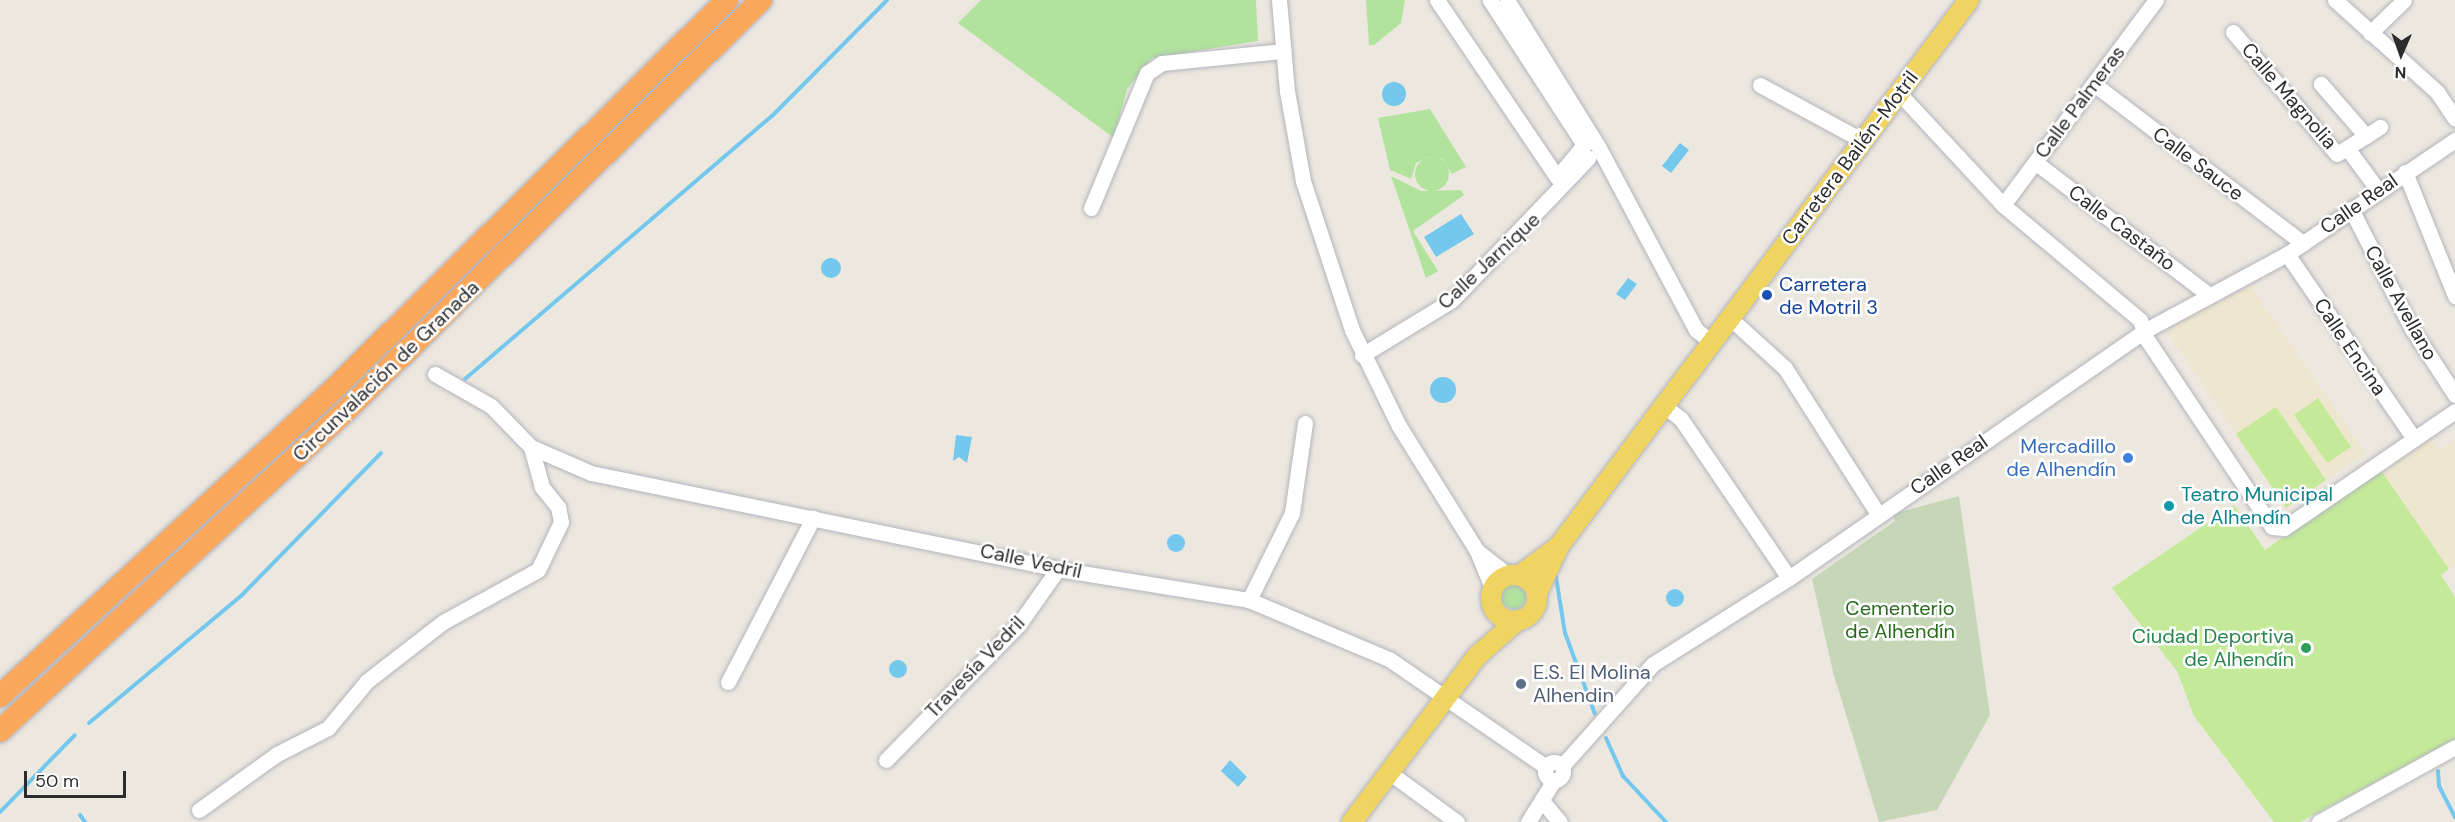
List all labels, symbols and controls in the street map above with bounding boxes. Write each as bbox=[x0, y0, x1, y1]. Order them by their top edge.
north arrow bbox=[2371, 24, 2431, 84]
street label: Calle Magnolia bbox=[2236, 38, 2342, 154]
street label: Calle Palmeras bbox=[2030, 41, 2130, 163]
text: N bbox=[2394, 62, 2407, 83]
street label: Carretera Bailén-Motril bbox=[1777, 66, 1923, 250]
street label: Calle Sauce bbox=[2148, 122, 2248, 206]
street label: Calle Real bbox=[2316, 169, 2402, 239]
street label: Calle Castaño bbox=[2064, 180, 2180, 276]
street label: Calle Jarnique bbox=[1433, 208, 1545, 314]
street label: Calle Avellano bbox=[2360, 241, 2442, 365]
place label: Carretera de Motril 3 bbox=[1779, 272, 1878, 319]
street label: Circunvalación de Granada bbox=[288, 276, 484, 466]
marker: Carretera de Motril 3 bbox=[1760, 288, 1774, 302]
street label: Calle Encina bbox=[2309, 294, 2391, 400]
street label: Calle Real bbox=[1906, 430, 1992, 500]
place label: Mercadillo de Alhendín bbox=[2006, 434, 2116, 481]
marker: Mercadillo de Alhendín bbox=[2121, 451, 2135, 465]
place label: Teatro Municipal de Alhendín bbox=[2181, 482, 2333, 529]
marker: Teatro Municipal de Alhendín bbox=[2162, 499, 2176, 513]
street label: Calle Vedril bbox=[978, 539, 1084, 583]
park label: Cementerio de Alhendín bbox=[1845, 596, 1955, 643]
street label: Travesía Vedril bbox=[920, 611, 1030, 723]
place label: Ciudad Deportiva de Alhendín bbox=[2132, 624, 2294, 671]
marker: Ciudad Deportiva de Alhendín bbox=[2299, 641, 2313, 655]
place label: E.S. El Molina Alhendin bbox=[1533, 660, 1651, 707]
marker: E.S. El Molina Alhendin bbox=[1514, 677, 1528, 691]
scale bar bbox=[27, 759, 129, 797]
text: 50 m bbox=[35, 769, 79, 793]

